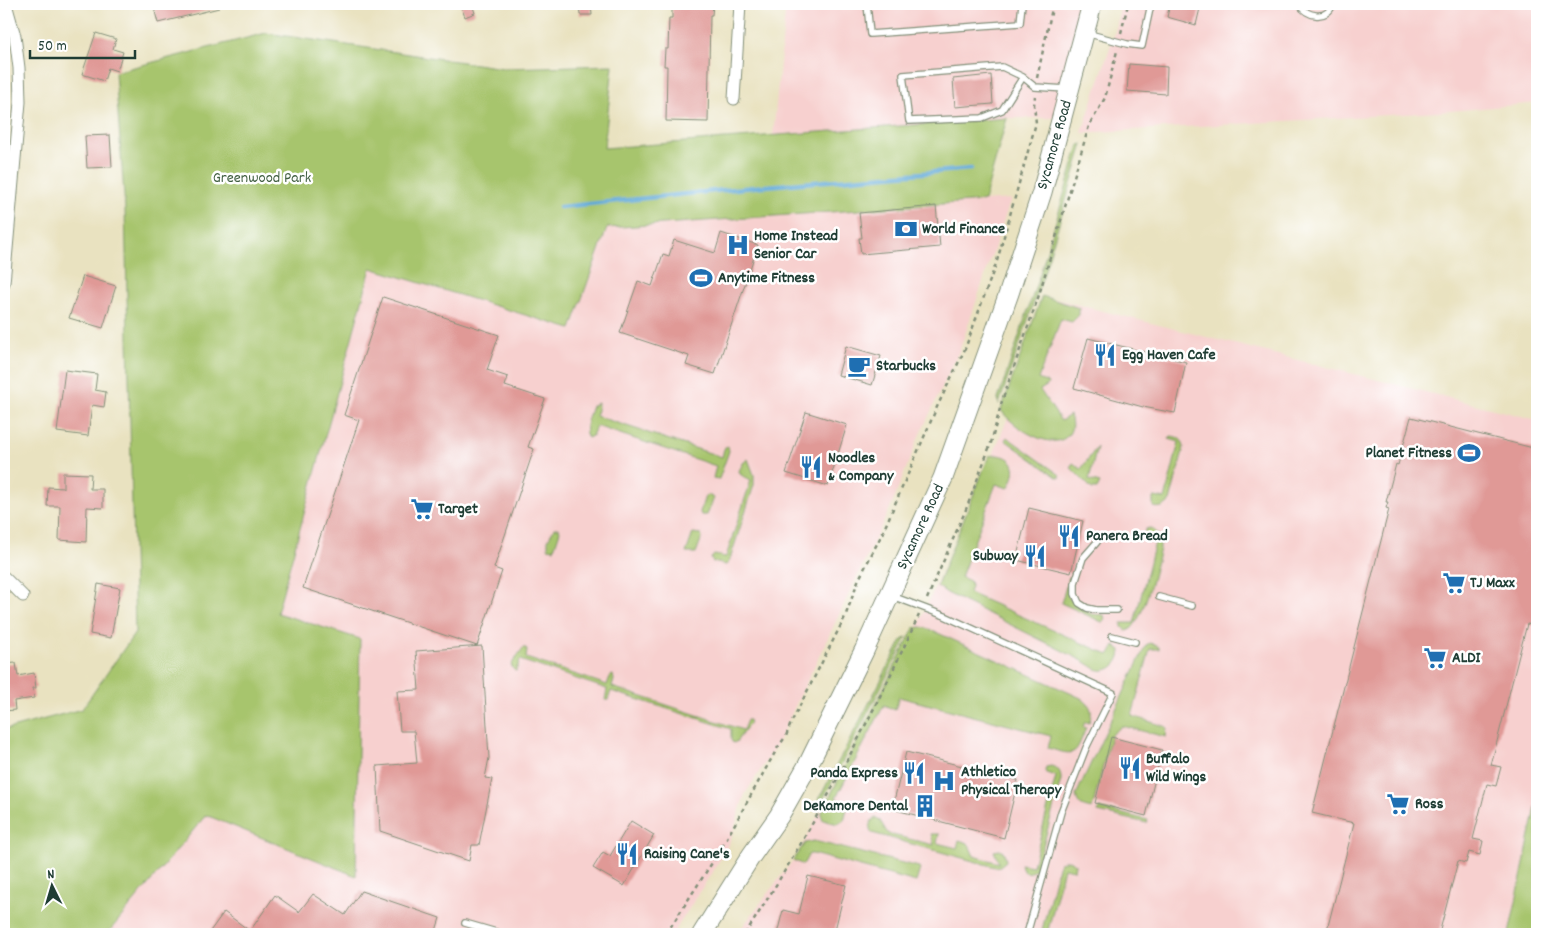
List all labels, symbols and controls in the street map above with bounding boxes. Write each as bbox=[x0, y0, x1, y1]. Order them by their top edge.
scale bar bbox=[30, 28, 135, 60]
text: 50 m bbox=[38, 36, 67, 58]
street label: Sycamore Road bbox=[1031, 98, 1079, 192]
park label: Greenwood Park bbox=[213, 167, 311, 190]
bank icon: World Finance bbox=[893, 216, 919, 242]
place label: World Finance bbox=[922, 218, 1005, 241]
place label: Home Instead Senior Car bbox=[754, 225, 838, 266]
hospital icon: Home Instead Senior Car bbox=[725, 232, 751, 258]
sports icon: Anytime Fitness bbox=[688, 265, 714, 291]
place label: Anytime Fitness bbox=[718, 267, 815, 290]
restaurant icon: Egg Haven Cafe bbox=[1092, 342, 1118, 368]
place label: Egg Haven Cafe bbox=[1122, 344, 1216, 367]
cafe icon: Starbucks bbox=[846, 353, 872, 379]
place label: Starbucks bbox=[876, 355, 936, 378]
sports icon: Planet Fitness bbox=[1456, 440, 1482, 466]
place label: Planet Fitness bbox=[1366, 442, 1452, 465]
place label: Noodles & Company bbox=[828, 447, 895, 488]
restaurant icon: Noodles & Company bbox=[798, 454, 824, 480]
street label: Sycamore Road bbox=[891, 480, 951, 574]
supermarket icon: Target bbox=[409, 496, 435, 522]
place label: Target bbox=[438, 498, 478, 521]
restaurant icon: Panera Bread bbox=[1056, 523, 1082, 549]
place label: Panera Bread bbox=[1086, 525, 1168, 548]
restaurant icon: Subway bbox=[1022, 543, 1048, 569]
place label: Subway bbox=[973, 545, 1020, 568]
supermarket icon: TJ Maxx bbox=[1441, 570, 1467, 596]
place label: TJ Maxx bbox=[1470, 572, 1515, 595]
supermarket icon: ALDI bbox=[1422, 645, 1448, 671]
place label: ALDI bbox=[1452, 647, 1482, 670]
place label: Buffalo Wild Wings bbox=[1146, 748, 1207, 789]
restaurant icon: Buffalo Wild Wings bbox=[1117, 755, 1143, 781]
restaurant icon: Panda Express bbox=[901, 760, 927, 786]
place label: Athletico Physical Therapy bbox=[961, 761, 1063, 802]
place label: Panda Express bbox=[810, 762, 898, 785]
hospital icon: Athletico Physical Therapy bbox=[931, 768, 957, 794]
supermarket icon: Ross bbox=[1385, 791, 1411, 817]
building icon: DeKamore Dental bbox=[912, 793, 938, 819]
place label: Ross bbox=[1415, 793, 1444, 816]
place label: DeKamore Dental bbox=[803, 795, 908, 818]
restaurant icon: Raising Cane's bbox=[614, 841, 640, 867]
place label: Raising Cane's bbox=[644, 843, 730, 866]
north arrow bbox=[28, 860, 78, 910]
text: N bbox=[47, 865, 55, 885]

